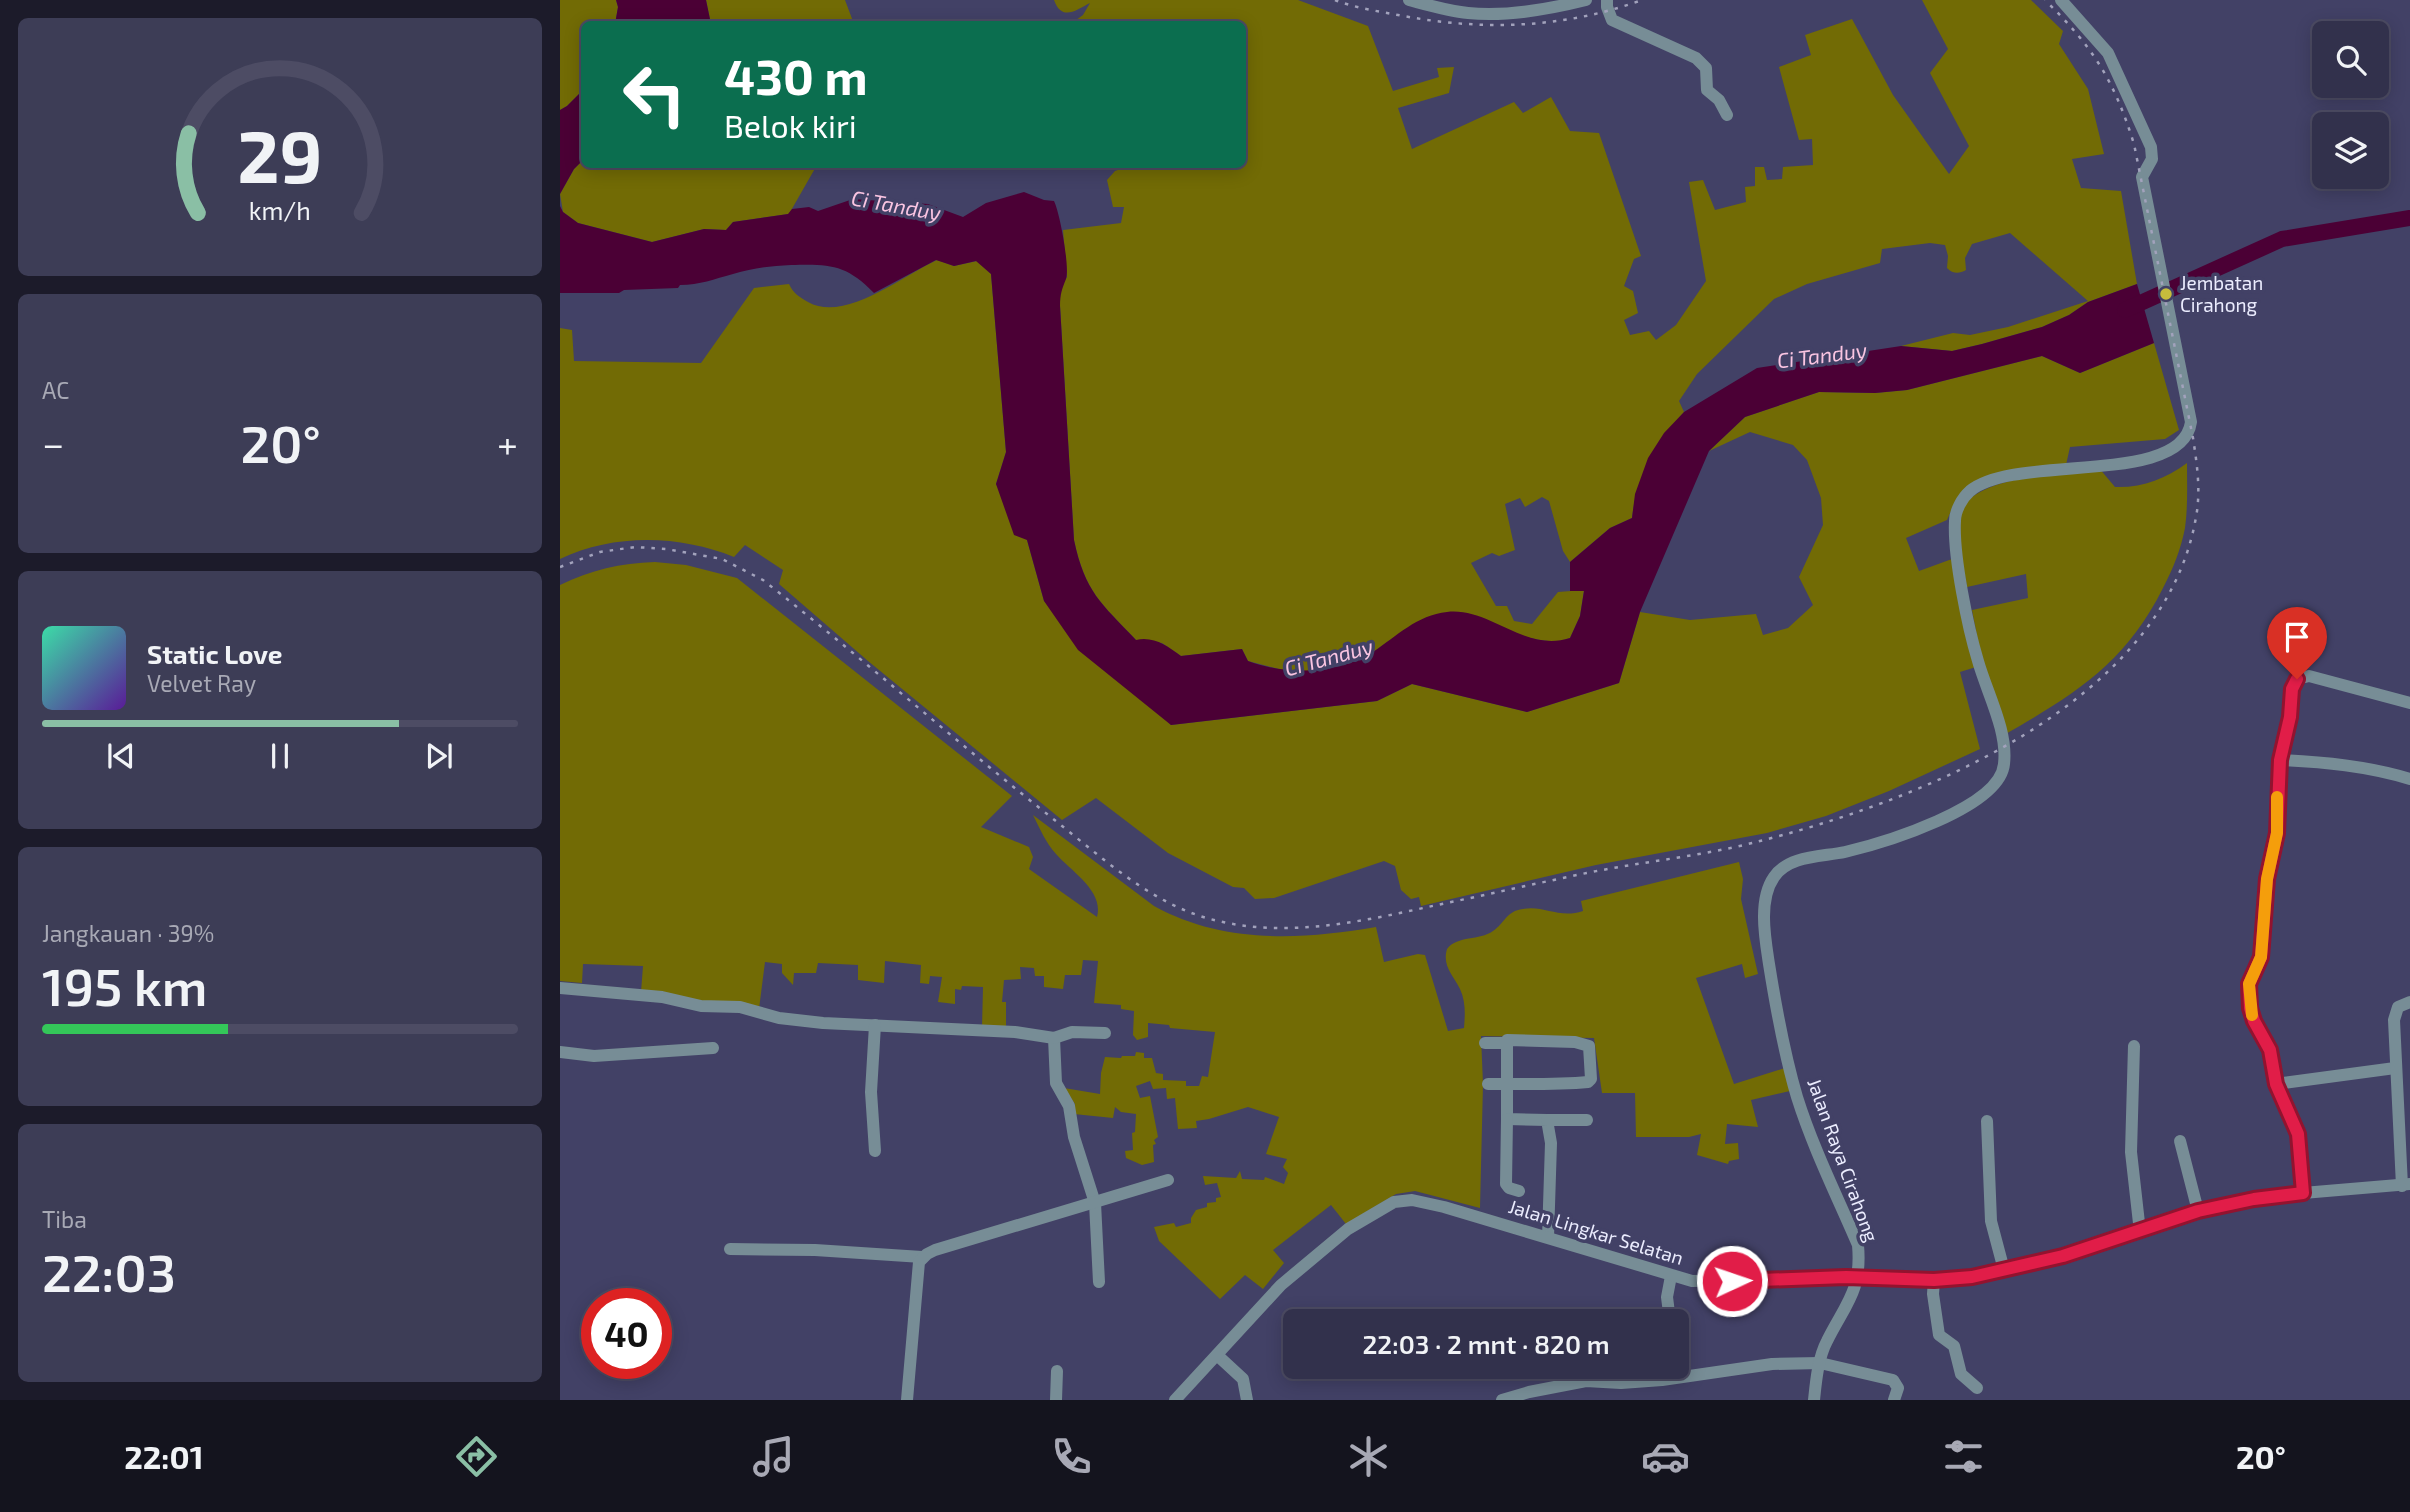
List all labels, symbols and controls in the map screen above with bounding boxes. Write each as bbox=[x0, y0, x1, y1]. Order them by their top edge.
map controls bbox=[2312, 21, 2389, 189]
button: search bbox=[2312, 21, 2389, 98]
text: 430 m bbox=[724, 46, 868, 105]
icon: left bbox=[609, 49, 700, 140]
text: Belok kiri bbox=[724, 106, 857, 144]
text: 29 bbox=[237, 111, 323, 199]
button: layers bbox=[2312, 112, 2389, 189]
water label: Ci Tanduy bbox=[849, 184, 943, 226]
text: km/h bbox=[249, 195, 311, 225]
place label: Jembatan Cirahong bbox=[2180, 271, 2263, 316]
marker: Jembatan Cirahong bbox=[2158, 286, 2174, 302]
water label: Ci Tanduy bbox=[1775, 337, 1868, 373]
text: AC bbox=[42, 376, 69, 404]
text: 20° bbox=[240, 411, 321, 473]
text: − bbox=[42, 420, 64, 466]
text: + bbox=[497, 420, 518, 466]
pin bbox=[2267, 607, 2327, 679]
icon: arrive bbox=[2278, 618, 2316, 656]
water label: Ci Tanduy bbox=[1282, 633, 1376, 681]
text: Static Love bbox=[147, 638, 283, 669]
text: Velvet Ray bbox=[147, 669, 256, 697]
icon: previous bbox=[102, 737, 140, 775]
icon: pause bbox=[261, 737, 299, 775]
icon: next bbox=[420, 737, 458, 775]
text: Jangkauan · 39% bbox=[42, 919, 214, 947]
text: 195 km bbox=[42, 954, 207, 1016]
street label: Jalan Raya Cirahong bbox=[1803, 1075, 1884, 1245]
street label: Jalan Lingkar Selatan bbox=[1506, 1194, 1686, 1269]
text: Tiba bbox=[42, 1205, 87, 1233]
text: 22:03 bbox=[42, 1240, 176, 1302]
position arrow bbox=[1695, 1244, 1769, 1318]
speed limit sign: 40 bbox=[581, 1288, 672, 1379]
text: 22:03 · 2 mnt · 820 m bbox=[1362, 1328, 1610, 1359]
icon: directions bbox=[452, 1432, 501, 1481]
icon: music bbox=[749, 1432, 798, 1481]
icon: phone bbox=[1047, 1432, 1096, 1481]
icon: climate bbox=[1344, 1432, 1393, 1481]
icon: car bbox=[1641, 1432, 1690, 1481]
icon: filters bbox=[1939, 1432, 1988, 1481]
text: 22:01 bbox=[124, 1437, 204, 1475]
text: 20° bbox=[2236, 1437, 2286, 1475]

